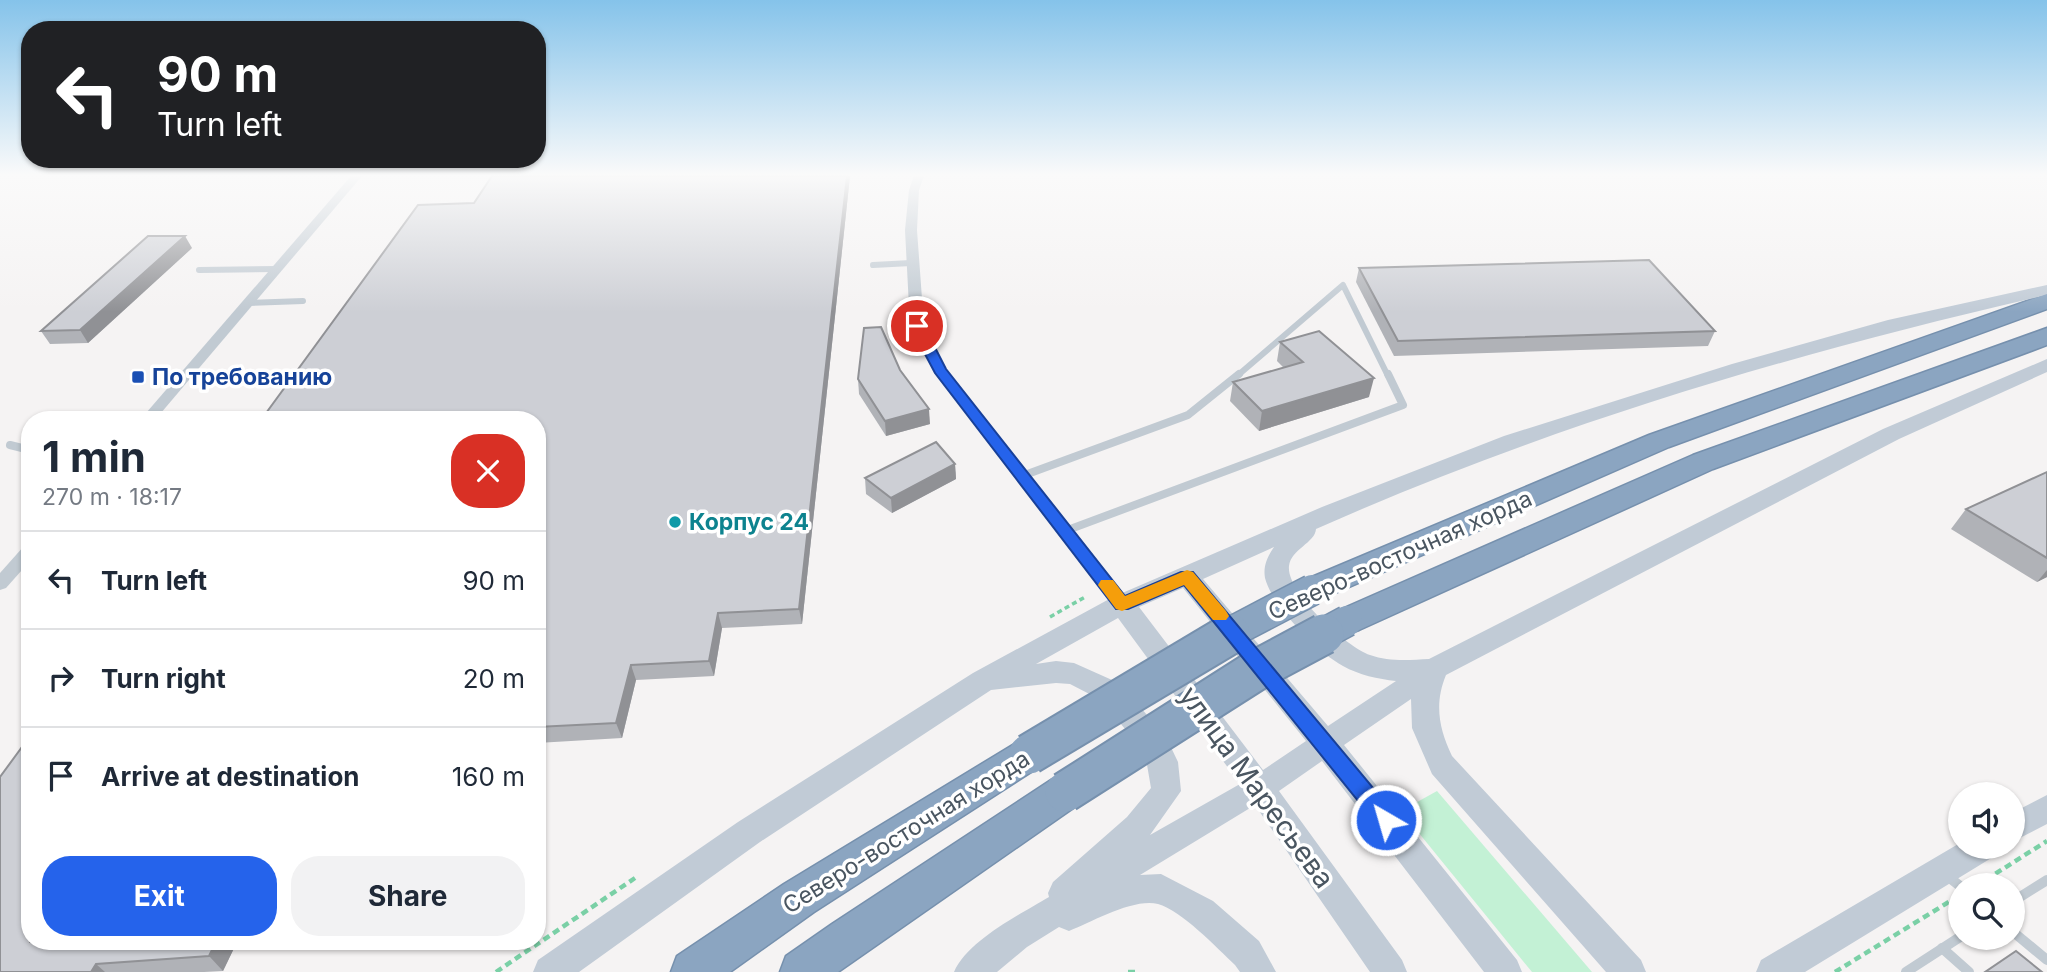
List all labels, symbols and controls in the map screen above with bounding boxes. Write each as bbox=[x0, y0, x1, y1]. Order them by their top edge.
text: 90 m bbox=[157, 45, 278, 104]
icon: left bbox=[42, 49, 133, 140]
text: Turn left bbox=[157, 105, 282, 144]
pin bbox=[887, 296, 947, 356]
icon: arrive bbox=[898, 307, 936, 345]
place label: По требованию bbox=[152, 363, 332, 391]
marker: По требованию bbox=[130, 369, 146, 385]
text: 1 min bbox=[42, 431, 146, 482]
button: close bbox=[451, 434, 525, 508]
text: 270 m · 18:17 bbox=[42, 483, 182, 511]
street label: Северо-восточная хорда bbox=[1264, 484, 1536, 626]
place label: Корпус 24 bbox=[689, 508, 809, 536]
marker: Корпус 24 bbox=[667, 514, 683, 530]
icon: left bbox=[42, 561, 80, 599]
text: Turn left bbox=[101, 565, 207, 596]
text: 90 m bbox=[462, 565, 525, 596]
icon: right bbox=[42, 659, 80, 697]
text: Turn right bbox=[101, 663, 226, 694]
text: 20 m bbox=[463, 663, 525, 694]
street label: улица Маресьева bbox=[1172, 679, 1342, 895]
street label: Северо-восточная хорда bbox=[777, 744, 1035, 920]
icon: arrive bbox=[42, 757, 80, 795]
text: Arrive at destination bbox=[101, 761, 360, 792]
text: 160 m bbox=[452, 761, 525, 792]
map controls bbox=[1948, 782, 2025, 950]
button: sound bbox=[1948, 782, 2025, 859]
position arrow bbox=[1349, 783, 1423, 857]
button: Exit bbox=[42, 856, 277, 936]
button: Share bbox=[291, 856, 525, 936]
button: search bbox=[1948, 873, 2025, 950]

